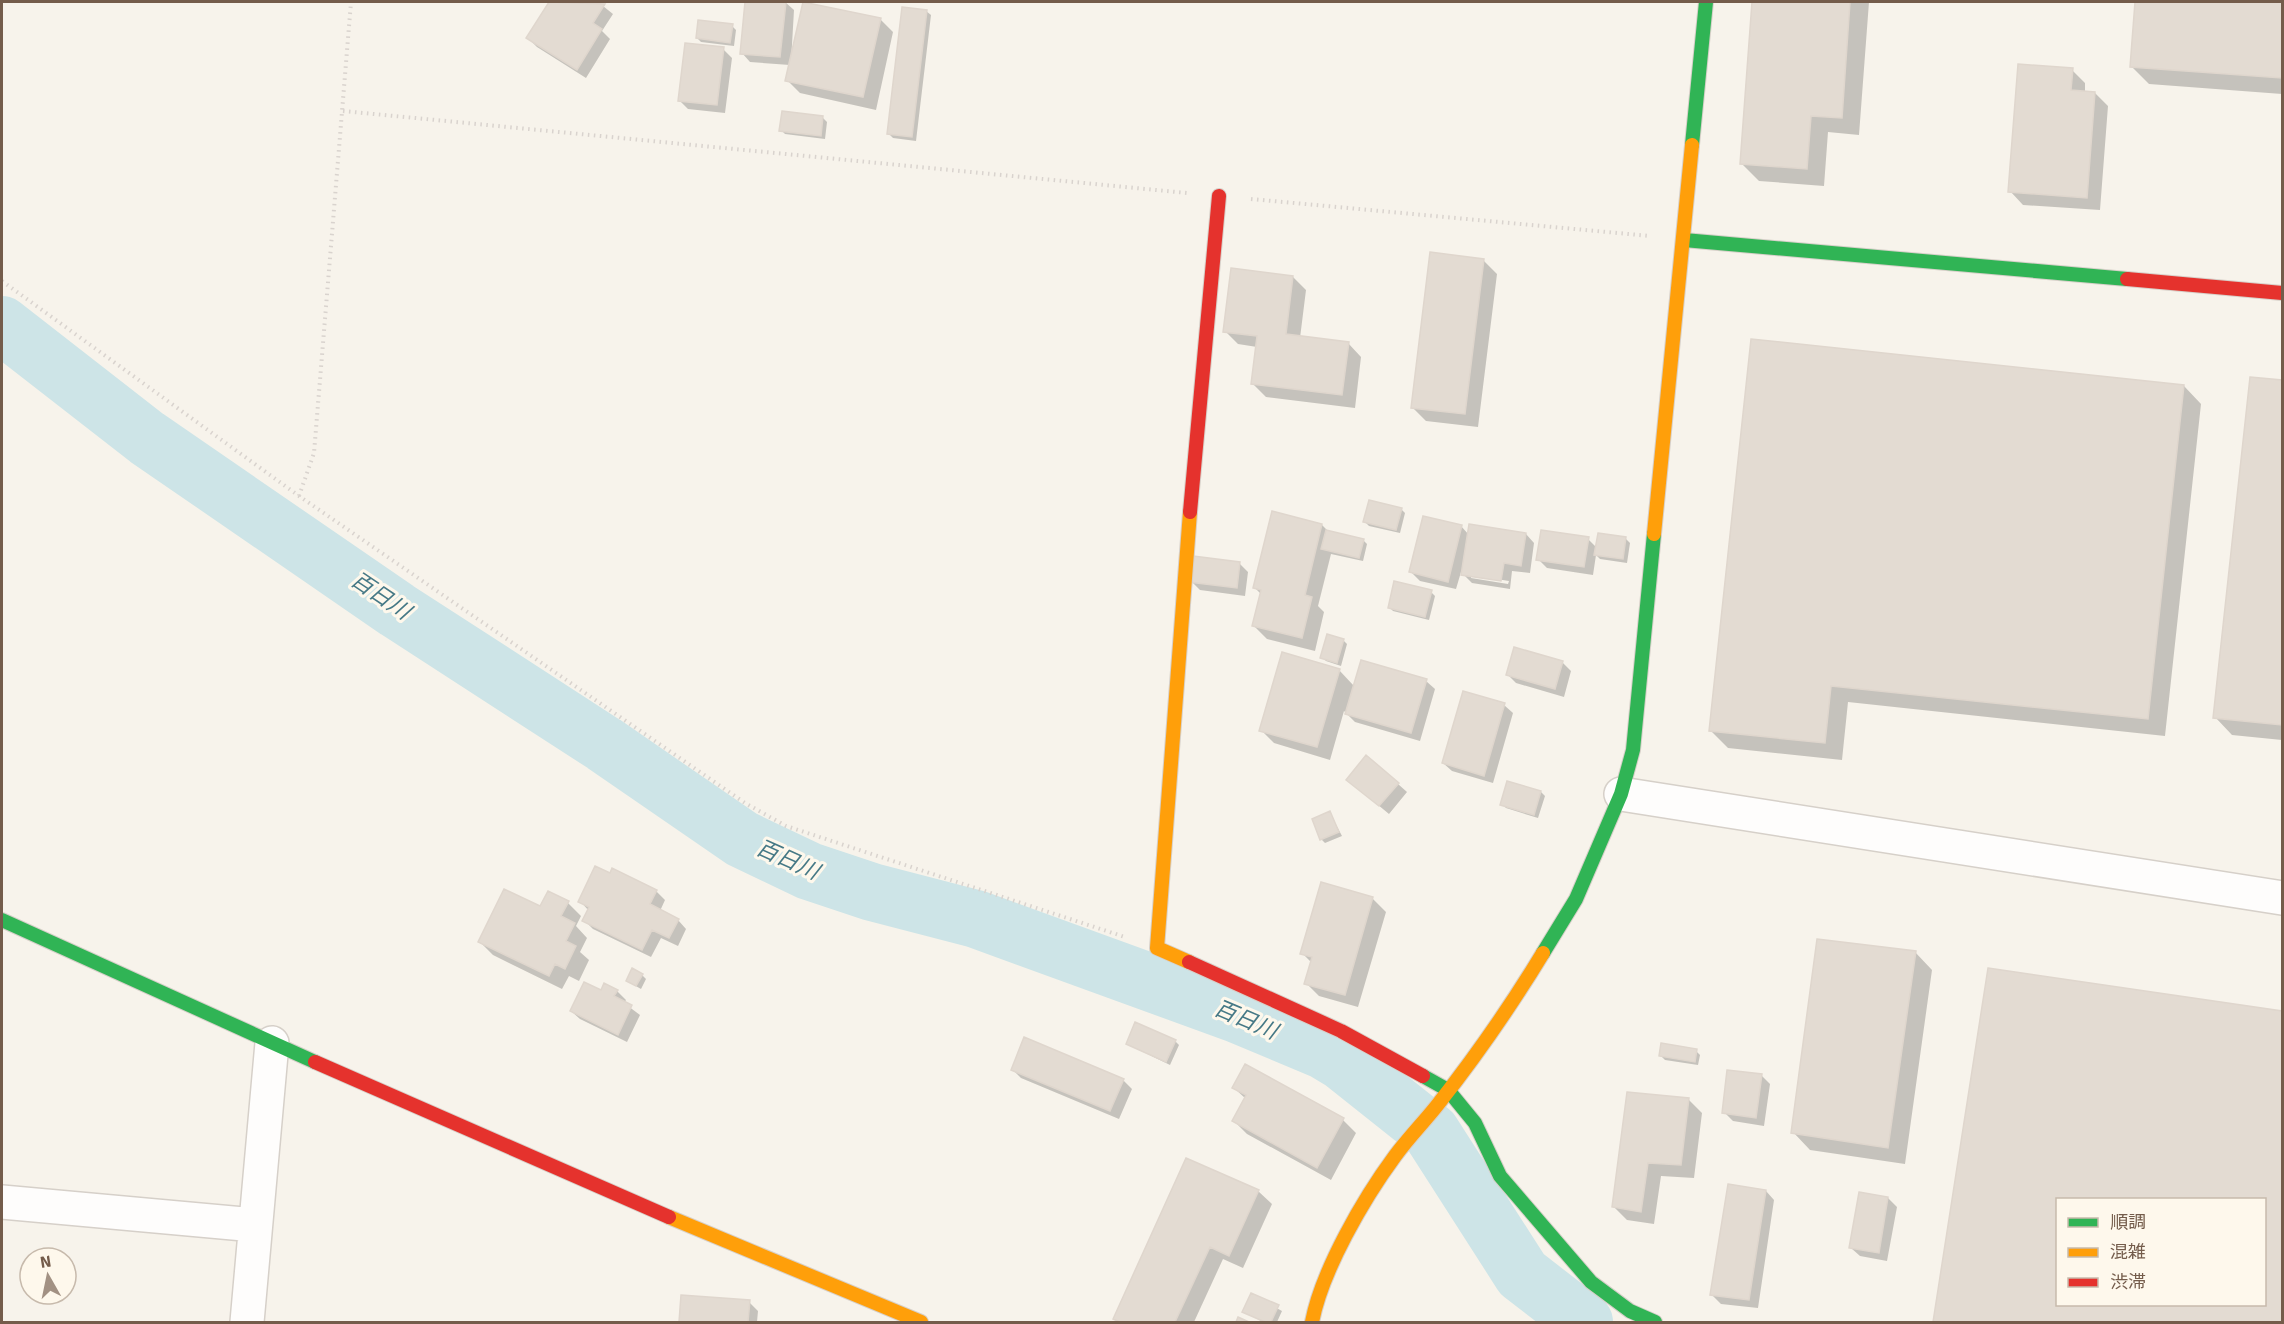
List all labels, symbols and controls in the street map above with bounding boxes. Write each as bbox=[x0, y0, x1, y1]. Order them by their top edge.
water label: 百日川 bbox=[346, 566, 417, 626]
water label: 百日川 bbox=[752, 834, 825, 886]
water label: 百日川 bbox=[1210, 994, 1283, 1046]
legend bbox=[2056, 1198, 2266, 1306]
text: 順調 bbox=[2110, 1211, 2146, 1233]
text: 混雑 bbox=[2110, 1241, 2146, 1263]
north arrow bbox=[18, 1246, 78, 1306]
text: N bbox=[39, 1251, 53, 1273]
text: 渋滞 bbox=[2110, 1271, 2146, 1293]

